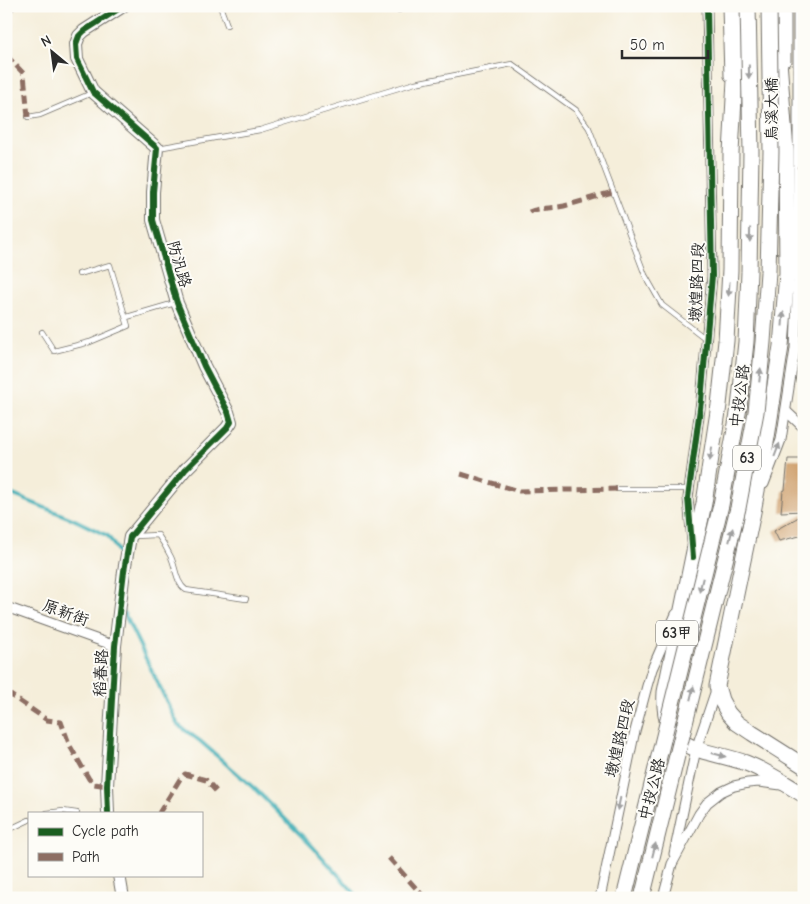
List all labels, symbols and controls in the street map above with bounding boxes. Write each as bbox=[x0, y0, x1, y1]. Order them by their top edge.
north arrow bbox=[28, 28, 78, 78]
scale bar bbox=[622, 28, 709, 60]
text: N bbox=[38, 31, 54, 51]
text: 50 m bbox=[630, 36, 665, 54]
one-way arrow bbox=[746, 65, 754, 81]
street label: 烏溪大橋 bbox=[763, 77, 781, 141]
one-way arrow bbox=[746, 227, 754, 243]
street label: 防汎路 bbox=[164, 239, 194, 290]
street label: 墩煌路四段 bbox=[687, 242, 707, 322]
one-way arrow bbox=[725, 281, 733, 297]
one-way arrow bbox=[780, 311, 788, 327]
street label: 中投公路 bbox=[727, 363, 753, 429]
one-way arrow bbox=[756, 367, 764, 383]
one-way arrow bbox=[773, 442, 781, 457]
one-way arrow bbox=[707, 446, 715, 462]
road number: 63 bbox=[733, 446, 761, 470]
one-way arrow bbox=[727, 527, 735, 542]
one-way arrow bbox=[697, 578, 705, 593]
street label: 原新街 bbox=[40, 596, 91, 630]
road number: 63甲 bbox=[656, 620, 698, 646]
street label: 稻春路 bbox=[91, 649, 111, 697]
one-way arrow bbox=[688, 685, 696, 700]
street label: 墩煌路四段 bbox=[602, 697, 638, 779]
one-way arrow bbox=[711, 751, 726, 759]
street label: 中投公路 bbox=[635, 756, 668, 822]
one-way arrow bbox=[615, 796, 623, 812]
legend bbox=[28, 812, 202, 876]
text: Cycle path bbox=[72, 822, 139, 840]
one-way arrow bbox=[650, 843, 658, 858]
text: Path bbox=[72, 848, 100, 866]

